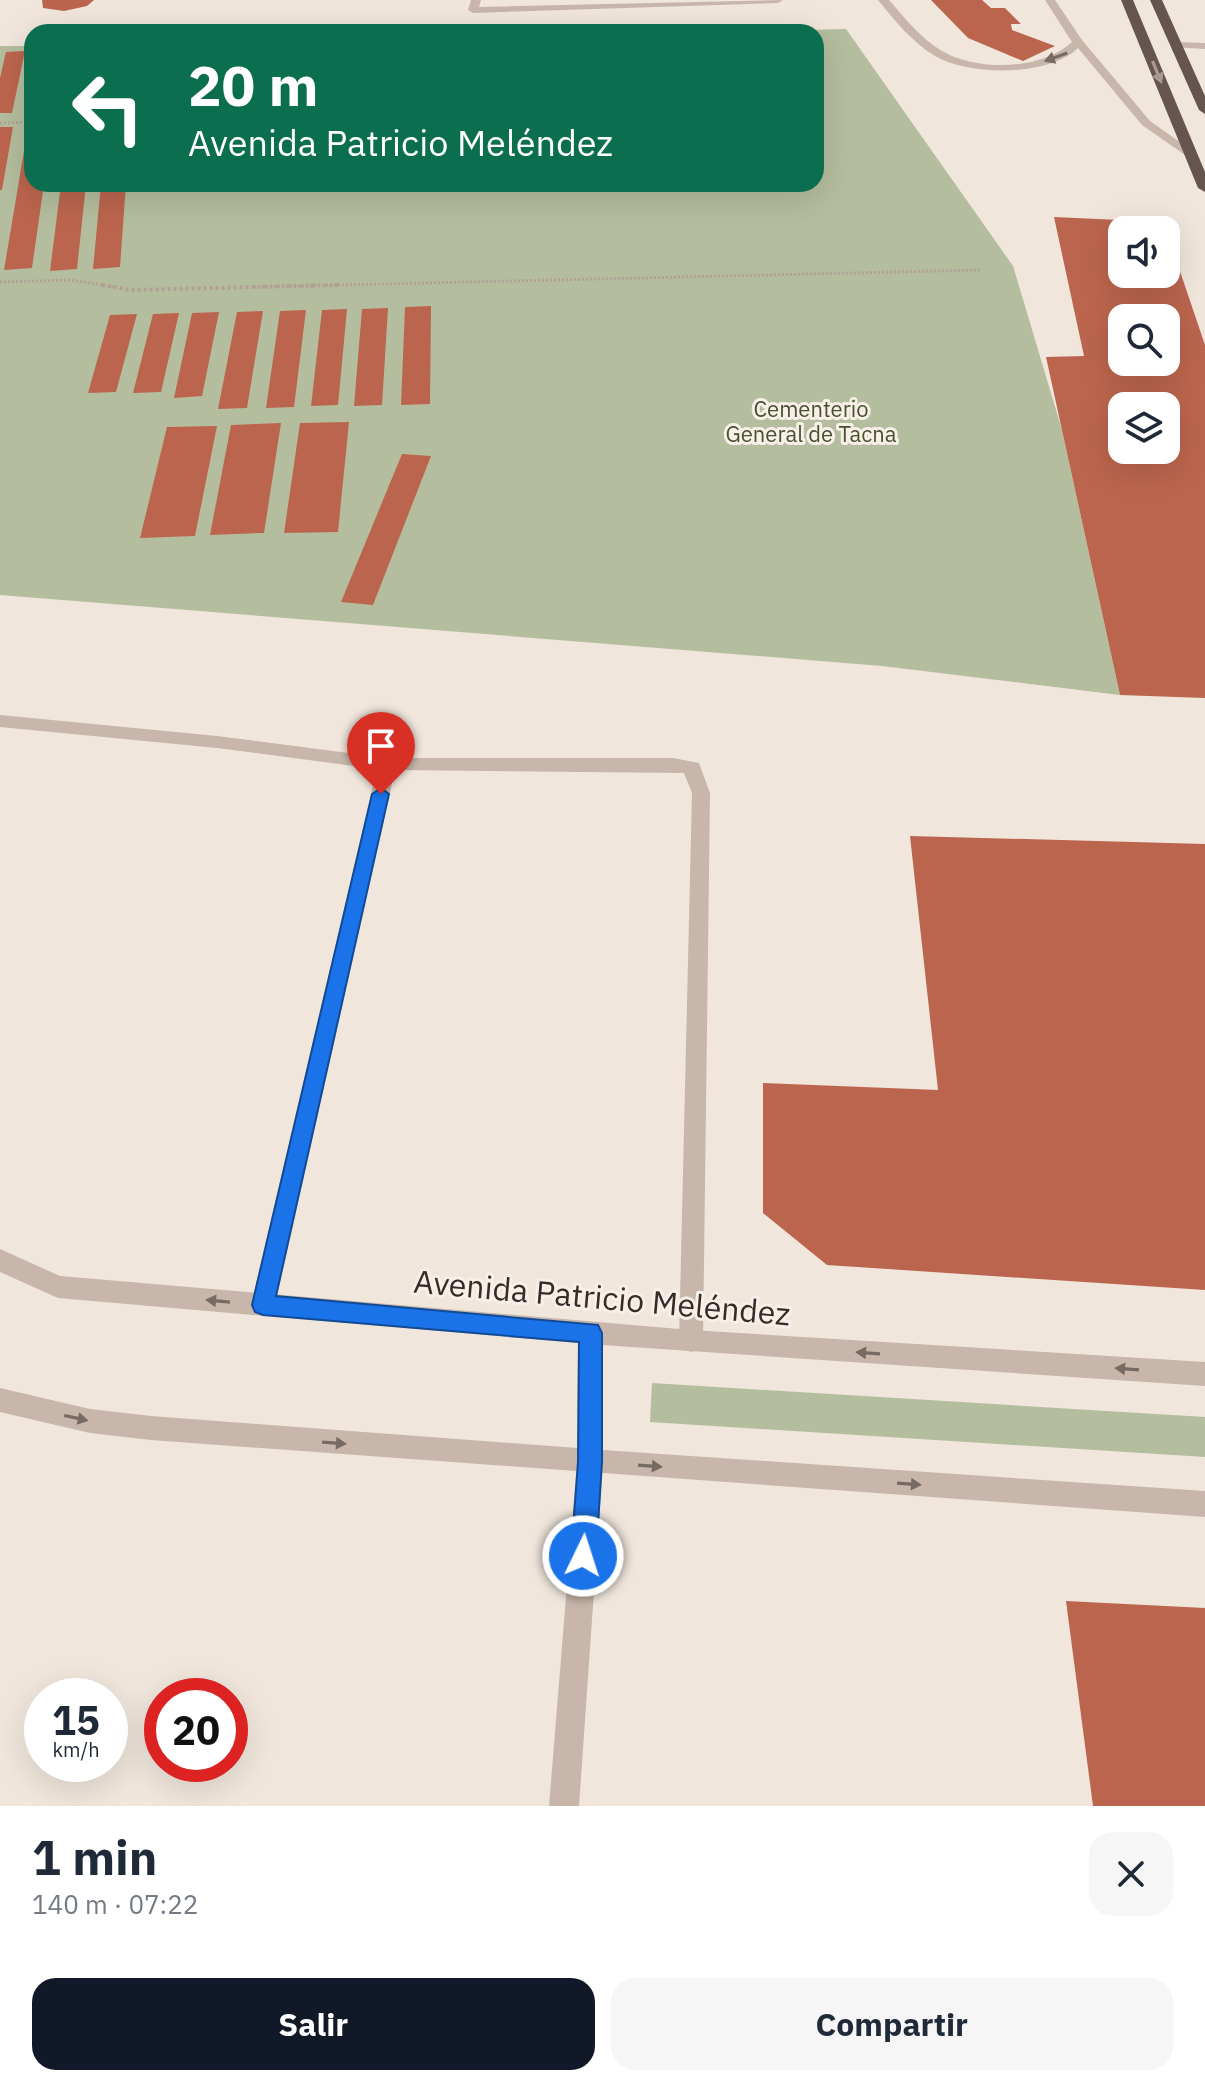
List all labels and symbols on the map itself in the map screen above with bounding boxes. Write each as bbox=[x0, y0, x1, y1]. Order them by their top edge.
one-way arrow bbox=[1043, 51, 1067, 64]
one-way arrow bbox=[1151, 60, 1164, 84]
park label: Cementerio General de Tacna bbox=[726, 394, 897, 448]
pin bbox=[347, 712, 415, 794]
street label: Avenida Patricio Meléndez bbox=[412, 1260, 792, 1334]
one-way arrow bbox=[205, 1294, 230, 1307]
one-way arrow bbox=[855, 1346, 880, 1359]
one-way arrow bbox=[1114, 1362, 1139, 1375]
one-way arrow bbox=[63, 1412, 88, 1425]
one-way arrow bbox=[322, 1436, 347, 1449]
one-way arrow bbox=[637, 1460, 662, 1473]
one-way arrow bbox=[897, 1478, 922, 1491]
position arrow bbox=[541, 1514, 625, 1598]
speed limit sign: 20 bbox=[144, 1678, 248, 1782]

